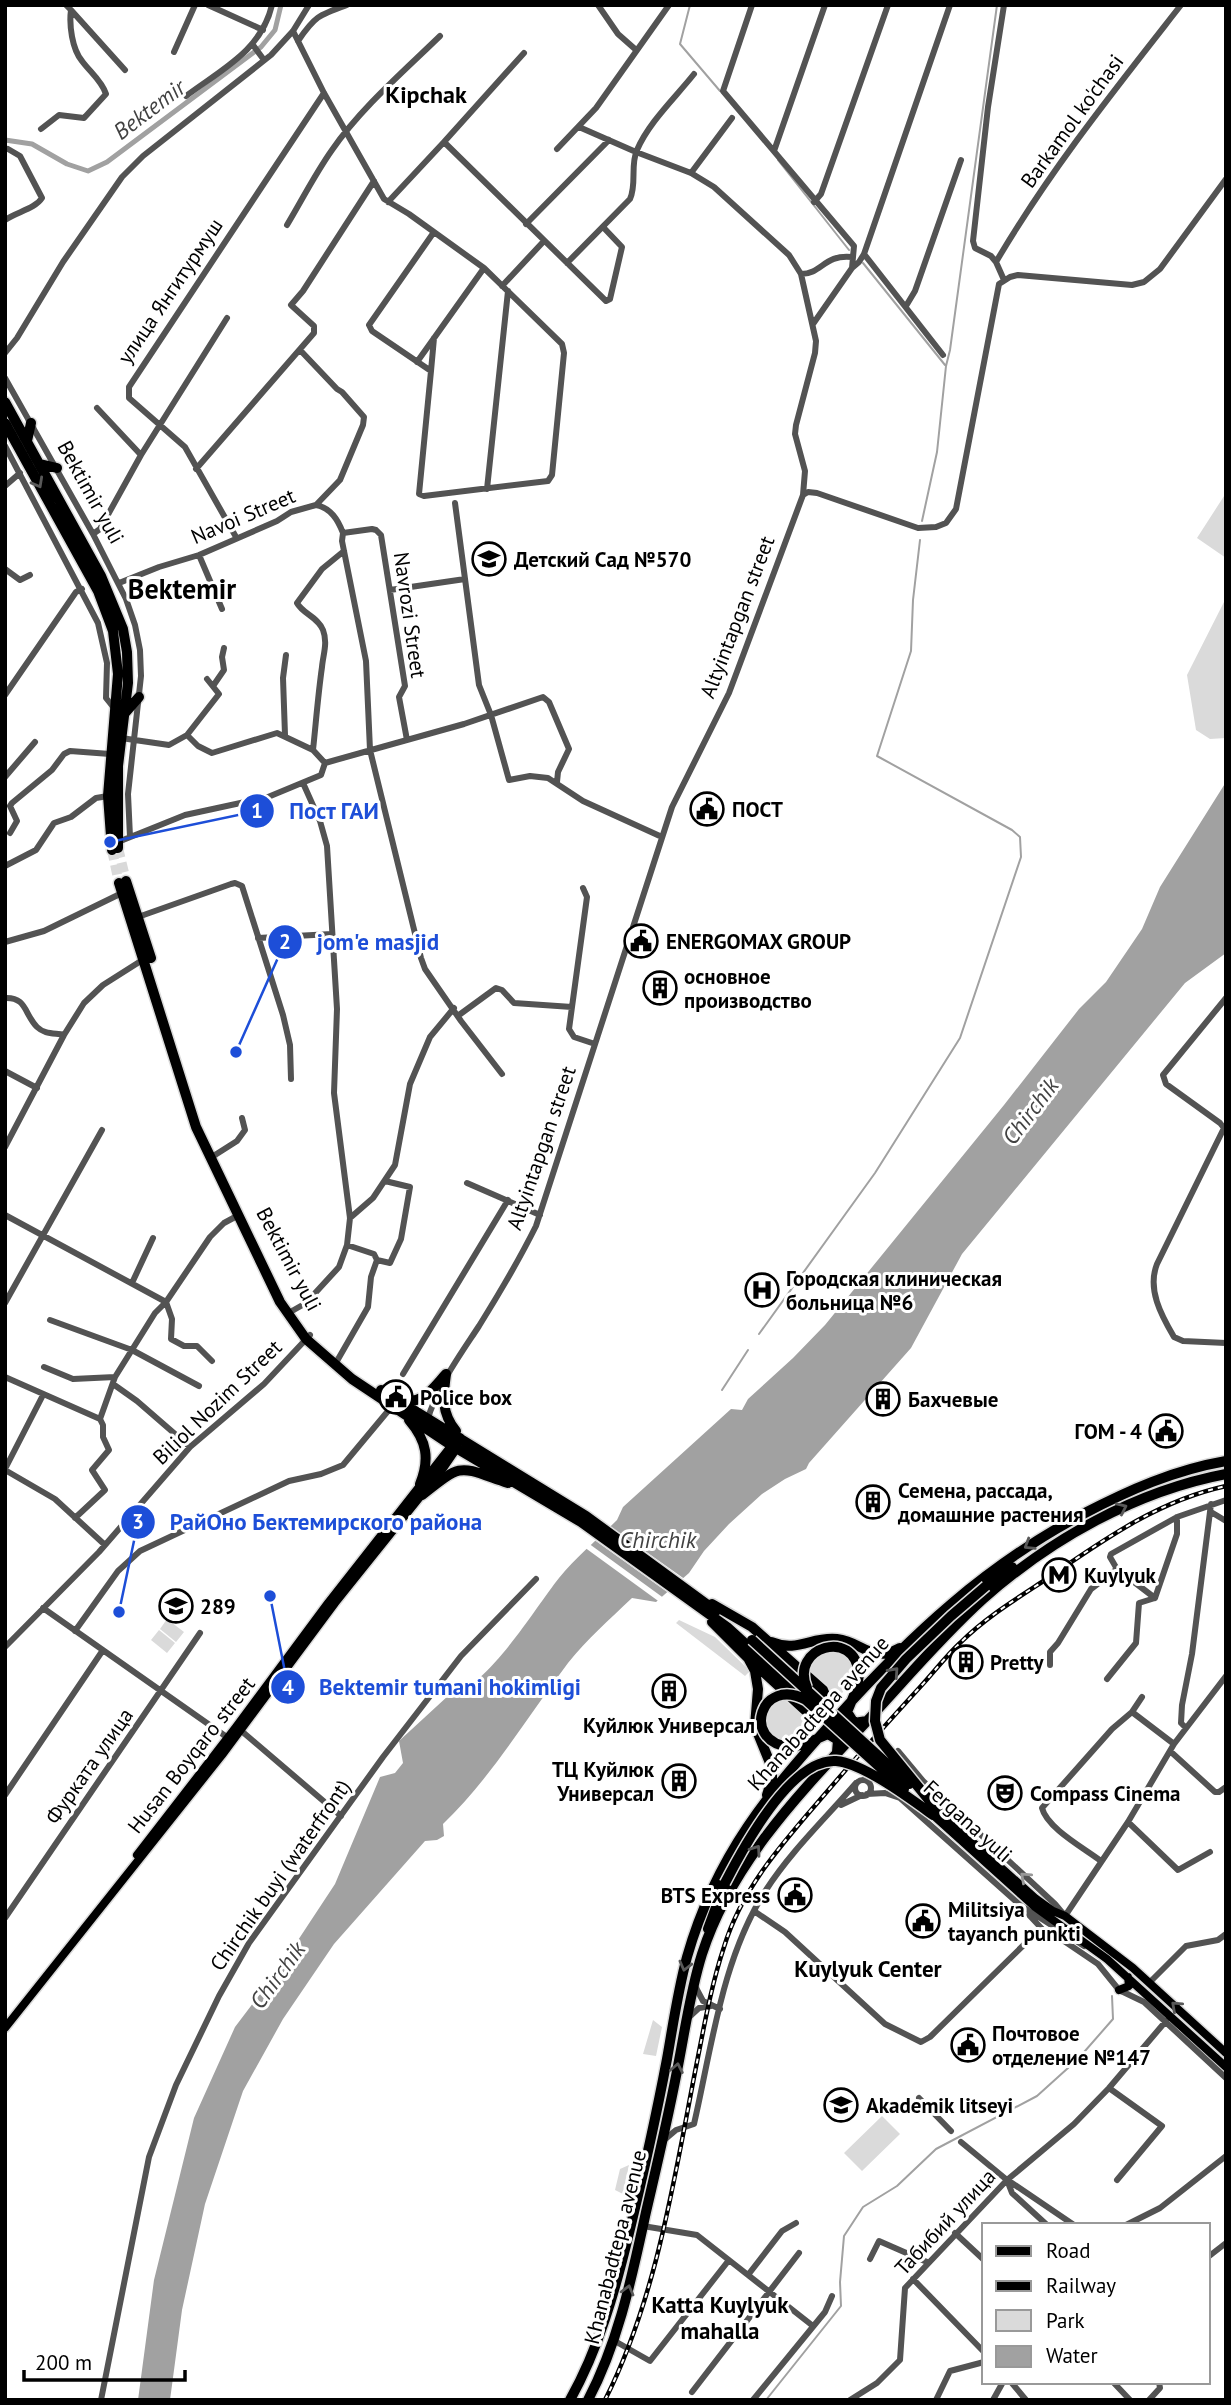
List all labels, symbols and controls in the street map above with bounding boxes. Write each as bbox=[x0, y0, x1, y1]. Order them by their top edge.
street label: Barkamol ko'chasi bbox=[1014, 49, 1130, 193]
water label: Bektemir bbox=[107, 72, 192, 145]
district label: Kipchak bbox=[385, 79, 467, 110]
street label: улица Янгитурмуш bbox=[111, 213, 229, 369]
street label: Bektimir yuli bbox=[52, 436, 130, 548]
one-way arrow bbox=[30, 475, 43, 488]
street label: Navoi Street bbox=[187, 482, 299, 550]
street label: Altyintapgan street bbox=[694, 532, 780, 702]
school or university icon: Детский Сад №570 bbox=[470, 540, 508, 578]
place label: Детский Сад №570 bbox=[514, 546, 692, 573]
street label: Navrozi Street bbox=[388, 550, 432, 680]
district label: Bektemir bbox=[128, 570, 236, 607]
callout: Пост ГАИ bbox=[240, 789, 393, 833]
public building icon: ПОСТ bbox=[688, 790, 726, 828]
text: Пост ГАИ bbox=[289, 796, 379, 825]
place label: ПОСТ bbox=[732, 796, 783, 823]
text: 1 bbox=[251, 797, 263, 824]
callout: jom'e masjid bbox=[268, 920, 453, 964]
public building icon: ENERGOMAX GROUP bbox=[622, 922, 660, 960]
text: jom'e masjid bbox=[316, 927, 439, 956]
text: 2 bbox=[279, 928, 291, 955]
place label: ENERGOMAX GROUP bbox=[666, 928, 851, 955]
place label: основное производство bbox=[684, 963, 812, 1014]
building icon: основное производство bbox=[641, 969, 679, 1007]
street label: Altyintapgan street bbox=[500, 1063, 582, 1233]
water label: Chirchik bbox=[995, 1070, 1066, 1150]
street label: Bektimir yuli bbox=[250, 1202, 328, 1316]
place label: Городская клиническая больница №6 bbox=[786, 1265, 1002, 1316]
hospital icon: Городская клиническая больница №6 bbox=[743, 1271, 781, 1309]
street label: Biliol Nozim Street bbox=[147, 1334, 287, 1470]
public building icon: Police box bbox=[377, 1378, 415, 1416]
building icon: Бахчевые bbox=[864, 1380, 902, 1418]
place label: Police box bbox=[420, 1384, 512, 1411]
place label: Бахчевые bbox=[908, 1386, 998, 1413]
public building icon: ГОМ - 4 bbox=[1147, 1412, 1185, 1450]
place label: ГОМ - 4 bbox=[1074, 1418, 1142, 1445]
place label: Семена, рассада, домашние растения bbox=[897, 1477, 1083, 1528]
building icon: Семена, рассада, домашние растения bbox=[854, 1483, 892, 1521]
callout: РайОно Бектемирского района bbox=[121, 1500, 496, 1544]
one-way arrow bbox=[1115, 1502, 1128, 1516]
text: РайОно Бектемирского района bbox=[170, 1507, 482, 1536]
text: 3 bbox=[132, 1508, 144, 1535]
water label: Chirchik bbox=[620, 1525, 698, 1554]
one-way arrow bbox=[1024, 1536, 1037, 1549]
metro station icon: Kuylyuk bbox=[1040, 1556, 1078, 1594]
place label: Kuylyuk bbox=[1084, 1562, 1156, 1589]
school or university icon: 289 bbox=[157, 1587, 195, 1625]
place label: 289 bbox=[200, 1593, 236, 1620]
street label: Khanabadtepa avenue bbox=[741, 1630, 895, 1796]
building icon: Pretty bbox=[947, 1643, 985, 1681]
place label: Pretty bbox=[990, 1649, 1044, 1676]
callout: Bektemir tumani hokimligi bbox=[270, 1665, 595, 1709]
one-way arrow bbox=[886, 1667, 899, 1680]
street label: Husan Boyqaro street bbox=[121, 1671, 261, 1839]
text: Bektemir tumani hokimligi bbox=[319, 1672, 581, 1701]
building icon: Куйлюк Универсал bbox=[650, 1672, 688, 1710]
text: 4 bbox=[282, 1674, 294, 1701]
street label: Фурката улица bbox=[39, 1703, 139, 1829]
place label: Куйлюк Универсал bbox=[583, 1712, 755, 1739]
place label: ТЦ Куйлюк Универсал bbox=[552, 1756, 655, 1807]
building icon: ТЦ Куйлюк Универсал bbox=[660, 1762, 698, 1800]
street label: Chirchik buyi (waterfront) bbox=[204, 1774, 356, 1976]
street label: Fergana yuli bbox=[918, 1774, 1018, 1868]
theatre icon: Compass Cinema bbox=[986, 1774, 1024, 1812]
place label: Compass Cinema bbox=[1030, 1780, 1181, 1807]
one-way arrow bbox=[748, 1845, 760, 1858]
one-way arrow bbox=[1020, 1873, 1033, 1885]
public building icon: BTS Express bbox=[776, 1876, 814, 1914]
place label: BTS Express bbox=[661, 1882, 770, 1909]
place label: Militsiya tayanch punkti bbox=[948, 1896, 1081, 1947]
public building icon: Militsiya tayanch punkti bbox=[904, 1902, 942, 1940]
water label: Chirchik bbox=[243, 1936, 311, 2014]
district label: Kuylyuk Center bbox=[794, 1954, 943, 1983]
one-way arrow bbox=[679, 1960, 693, 1972]
one-way arrow bbox=[1171, 2002, 1184, 2015]
place label: Почтовое отделение №147 bbox=[992, 2020, 1151, 2071]
public building icon: Почтовое отделение №147 bbox=[949, 2026, 987, 2064]
one-way arrow bbox=[669, 2062, 684, 2074]
school or university icon: Akademik litseyi bbox=[822, 2086, 860, 2124]
place label: Akademik litseyi bbox=[866, 2092, 1013, 2119]
street label: Khanabadtepa avenue bbox=[578, 2147, 652, 2347]
street label: Табибий улица bbox=[889, 2163, 1001, 2281]
legend bbox=[982, 2223, 1210, 2384]
text: Road bbox=[1046, 2237, 1090, 2264]
text: Railway bbox=[1046, 2272, 1116, 2299]
one-way arrow bbox=[620, 2284, 634, 2296]
district label: Katta Kuylyuk mahalla bbox=[652, 2290, 789, 2345]
text: Park bbox=[1046, 2307, 1085, 2334]
scale bar bbox=[24, 2338, 186, 2382]
text: Water bbox=[1046, 2342, 1098, 2369]
text: 200 m bbox=[35, 2349, 92, 2376]

